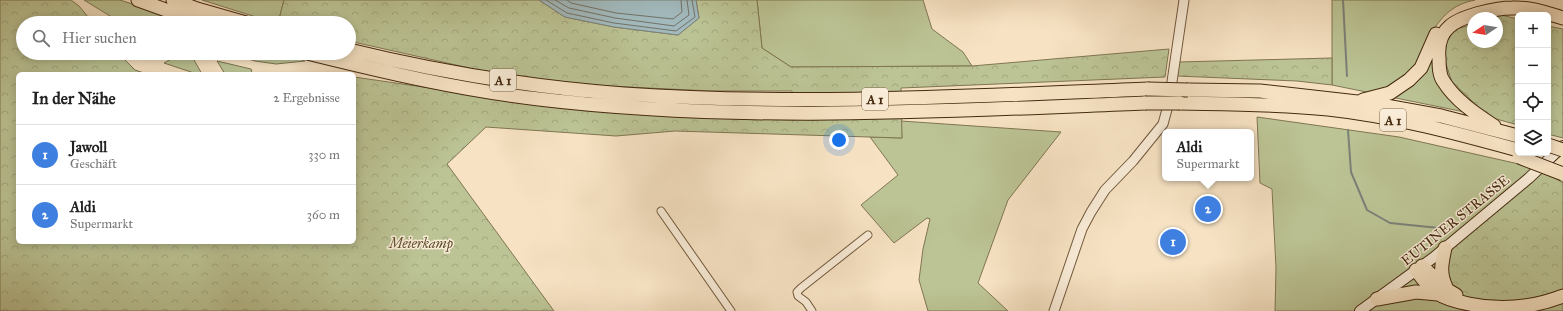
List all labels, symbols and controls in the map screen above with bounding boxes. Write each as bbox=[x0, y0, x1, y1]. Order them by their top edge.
north arrow bbox=[1467, 12, 1503, 48]
map controls bbox=[1515, 12, 1551, 156]
button: + bbox=[1515, 12, 1551, 48]
search box bbox=[16, 16, 356, 60]
icon: search bbox=[30, 27, 52, 49]
text: Hier suchen bbox=[62, 29, 137, 47]
button: − bbox=[1515, 48, 1551, 84]
road number: A 1 bbox=[490, 69, 516, 91]
button: locate bbox=[1515, 84, 1551, 120]
text: In der Nähe bbox=[32, 88, 116, 109]
road number: A 1 bbox=[862, 88, 888, 110]
text: 2 Ergebnisse bbox=[273, 90, 340, 106]
road number: A 1 bbox=[1380, 109, 1406, 131]
button: layers bbox=[1515, 120, 1551, 156]
popup bbox=[1162, 129, 1254, 181]
your location bbox=[829, 130, 849, 150]
text: Jawoll bbox=[70, 138, 107, 156]
text: Aldi bbox=[1177, 138, 1202, 156]
text: 1 bbox=[42, 147, 48, 163]
text: 330 m bbox=[308, 147, 340, 163]
text: Geschäft bbox=[70, 156, 117, 172]
text: Supermarkt bbox=[1177, 156, 1240, 172]
street label: EUTINER STRASSE bbox=[1398, 171, 1513, 269]
pin: 2 bbox=[1195, 194, 1221, 224]
text: Aldi bbox=[70, 198, 96, 216]
text: 2 bbox=[42, 207, 48, 223]
text: 360 m bbox=[307, 207, 340, 223]
text: Supermarkt bbox=[70, 216, 133, 232]
pin: 1 bbox=[1160, 227, 1186, 257]
park label: Meierkamp bbox=[387, 235, 454, 253]

